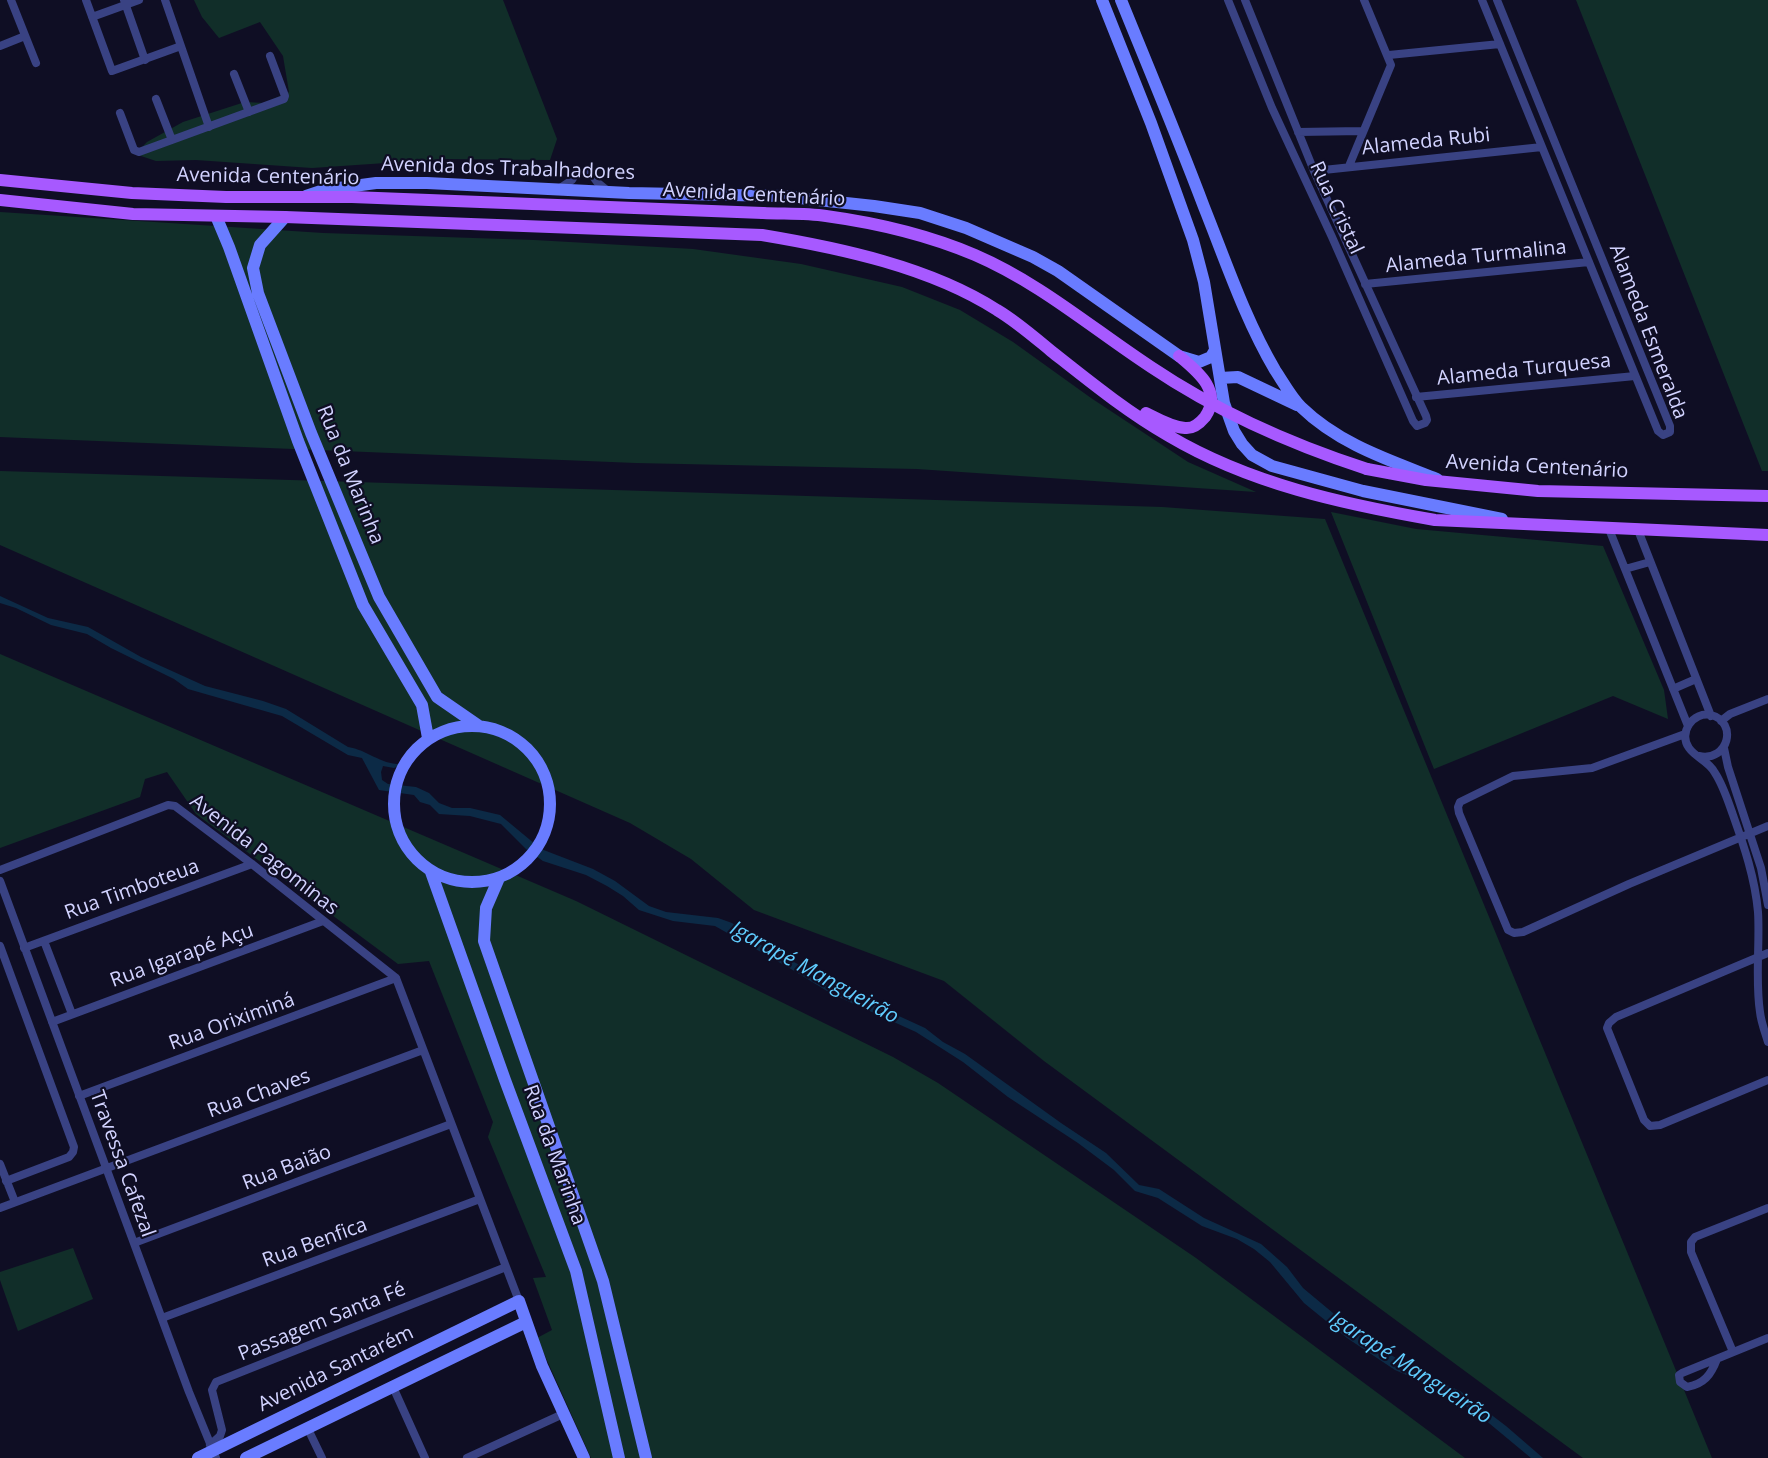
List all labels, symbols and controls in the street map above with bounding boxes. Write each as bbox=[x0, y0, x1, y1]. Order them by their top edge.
street label: Alameda Rubi bbox=[1361, 123, 1491, 161]
street label: Avenida dos Trabalhadores bbox=[381, 153, 635, 185]
street label: Rua Cristal bbox=[1304, 158, 1368, 258]
street label: Avenida Centenário bbox=[176, 163, 360, 191]
street label: Avenida Centenário bbox=[662, 178, 846, 212]
street label: Alameda Turmalina bbox=[1384, 236, 1568, 278]
street label: Alameda Esmeralda bbox=[1604, 241, 1692, 423]
street label: Alameda Turquesa bbox=[1436, 349, 1612, 391]
street label: Rua da Marinha bbox=[311, 402, 389, 548]
street label: Avenida Centenário bbox=[1445, 450, 1629, 484]
street label: Avenida Pagominas bbox=[185, 789, 343, 921]
street label: Rua Timboteua bbox=[61, 855, 203, 925]
water label: Igarapé Mangueirão bbox=[725, 916, 903, 1030]
street label: Rua Igarapé Açu bbox=[107, 919, 257, 993]
street label: Rua Oriximiná bbox=[166, 988, 298, 1056]
street label: Rua Chaves bbox=[204, 1064, 314, 1124]
street label: Rua da Marinha bbox=[518, 1082, 590, 1228]
street label: Travessa Cafezal bbox=[84, 1087, 160, 1241]
street label: Rua Baião bbox=[239, 1140, 335, 1196]
street label: Rua Benfica bbox=[259, 1213, 371, 1273]
street label: Passagem Santa Fé bbox=[235, 1277, 409, 1367]
water label: Igarapé Mangueirão bbox=[1324, 1306, 1496, 1430]
street label: Avenida Santarém bbox=[254, 1321, 418, 1417]

